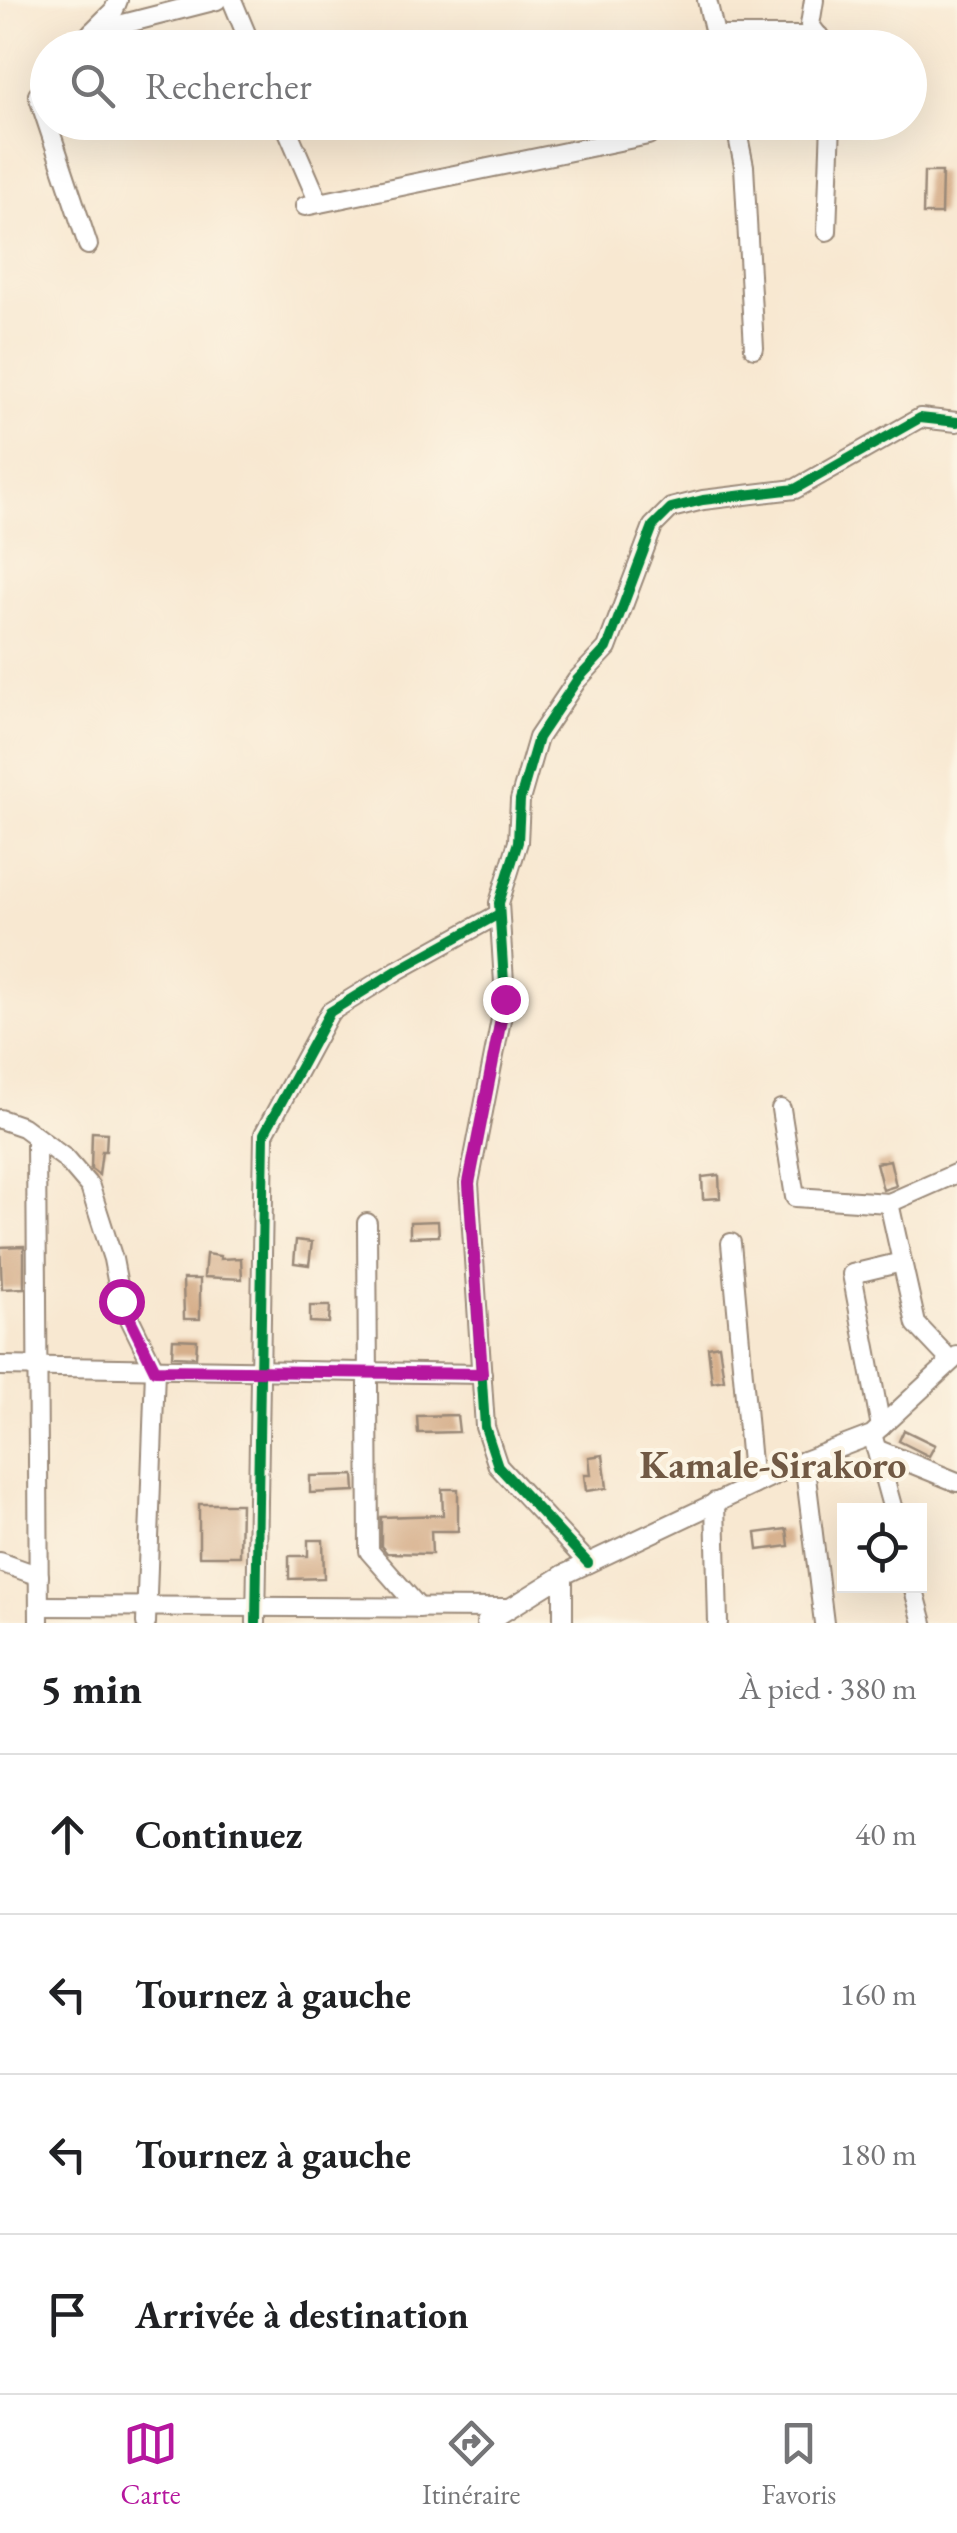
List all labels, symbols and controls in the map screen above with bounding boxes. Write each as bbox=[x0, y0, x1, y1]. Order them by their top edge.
search box bbox=[30, 30, 927, 140]
icon: search bbox=[65, 58, 120, 113]
text: Rechercher bbox=[145, 61, 312, 110]
route end bbox=[483, 977, 529, 1023]
route start bbox=[99, 1279, 145, 1325]
district label: Kamale-Sirakoro bbox=[640, 1440, 906, 1489]
map controls bbox=[837, 1503, 927, 1593]
button: locate bbox=[837, 1503, 927, 1593]
text: 5 min bbox=[40, 1661, 142, 1716]
text: À pied · 380 m bbox=[739, 1667, 917, 1709]
icon: ahead bbox=[40, 1807, 95, 1862]
text: Continuez bbox=[135, 1810, 302, 1859]
text: 40 m bbox=[855, 1813, 917, 1855]
icon: left bbox=[40, 1967, 95, 2022]
text: Tournez à gauche bbox=[135, 1970, 411, 2019]
text: 160 m bbox=[840, 1973, 917, 2015]
icon: left bbox=[40, 2127, 95, 2182]
text: Tournez à gauche bbox=[135, 2130, 411, 2179]
text: 180 m bbox=[840, 2133, 917, 2175]
icon: arrive bbox=[40, 2287, 95, 2342]
text: Arrivée à destination bbox=[135, 2290, 469, 2339]
tab: Carte bbox=[121, 2416, 181, 2512]
tab: Itinéraire bbox=[422, 2416, 520, 2512]
tab: Favoris bbox=[762, 2416, 836, 2512]

